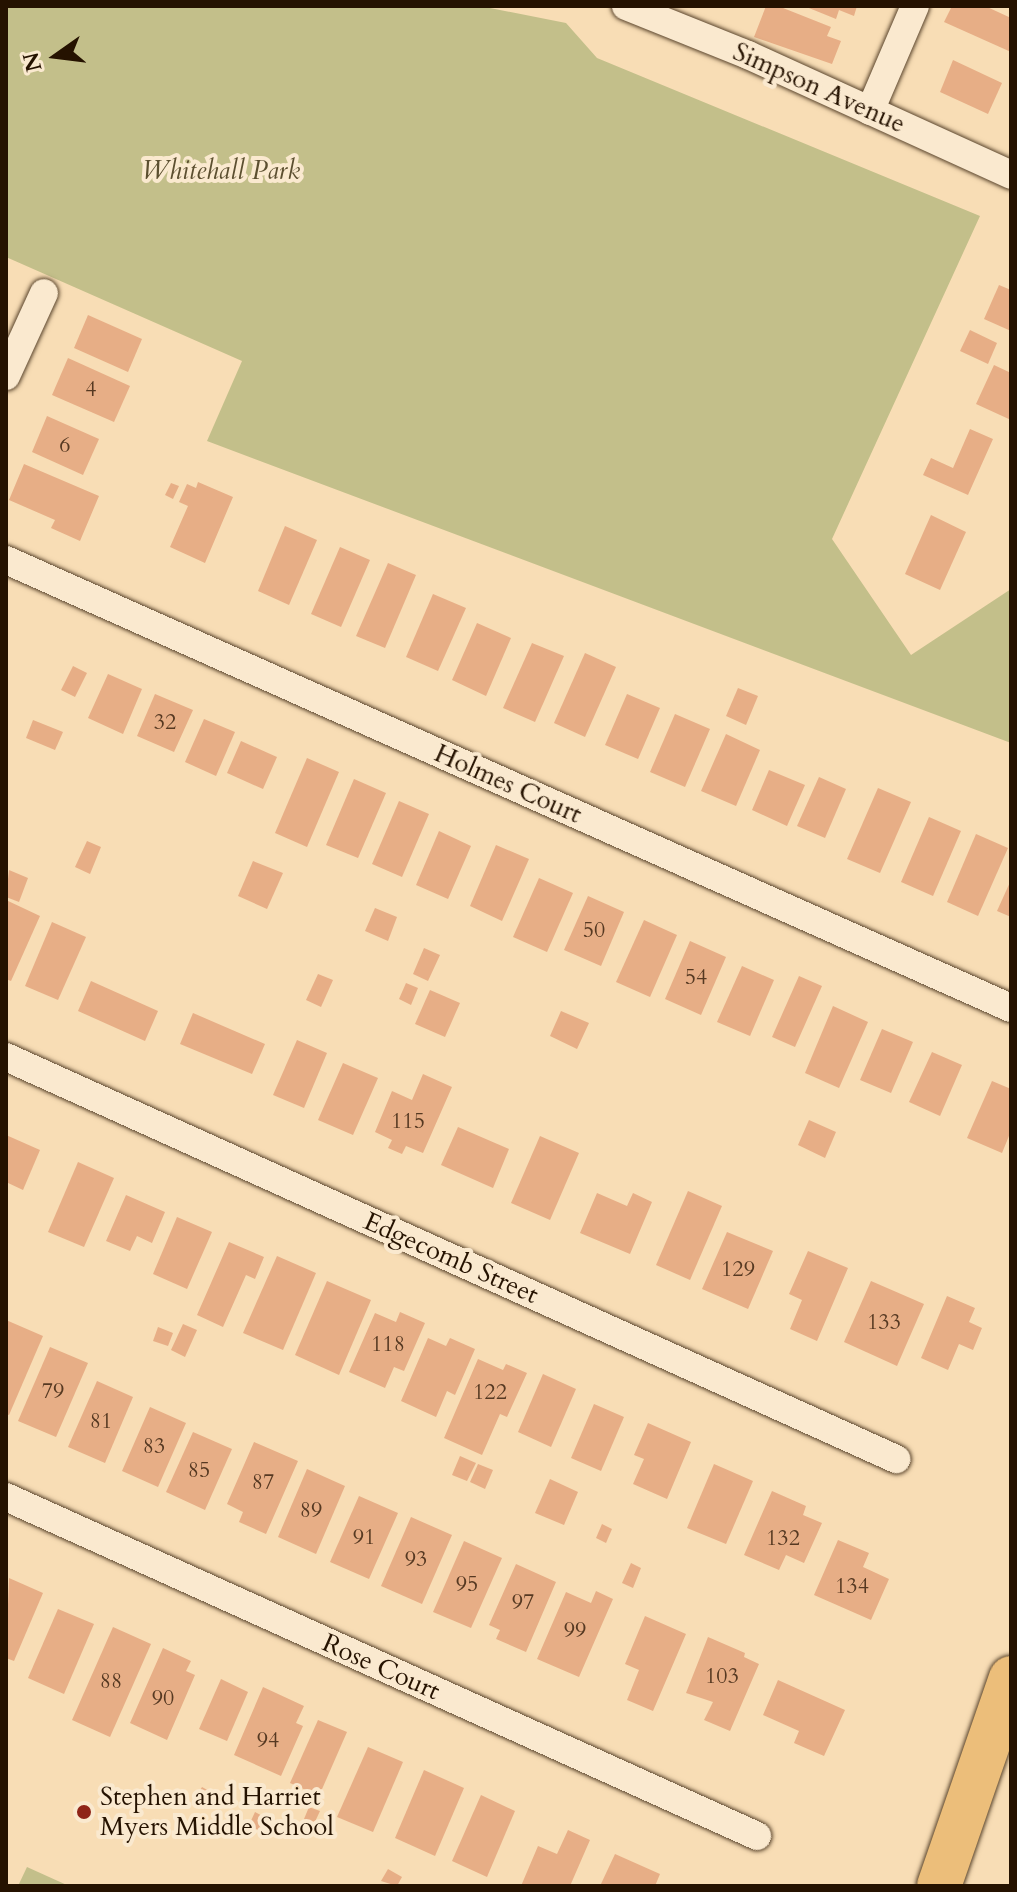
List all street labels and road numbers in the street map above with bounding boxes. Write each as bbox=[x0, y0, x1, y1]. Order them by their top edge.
street label: Simpson Avenue bbox=[728, 36, 910, 140]
street label: Holmes Court bbox=[430, 738, 586, 830]
street label: Edgecomb Street bbox=[359, 1206, 543, 1310]
street label: Rose Court bbox=[317, 1627, 445, 1707]

